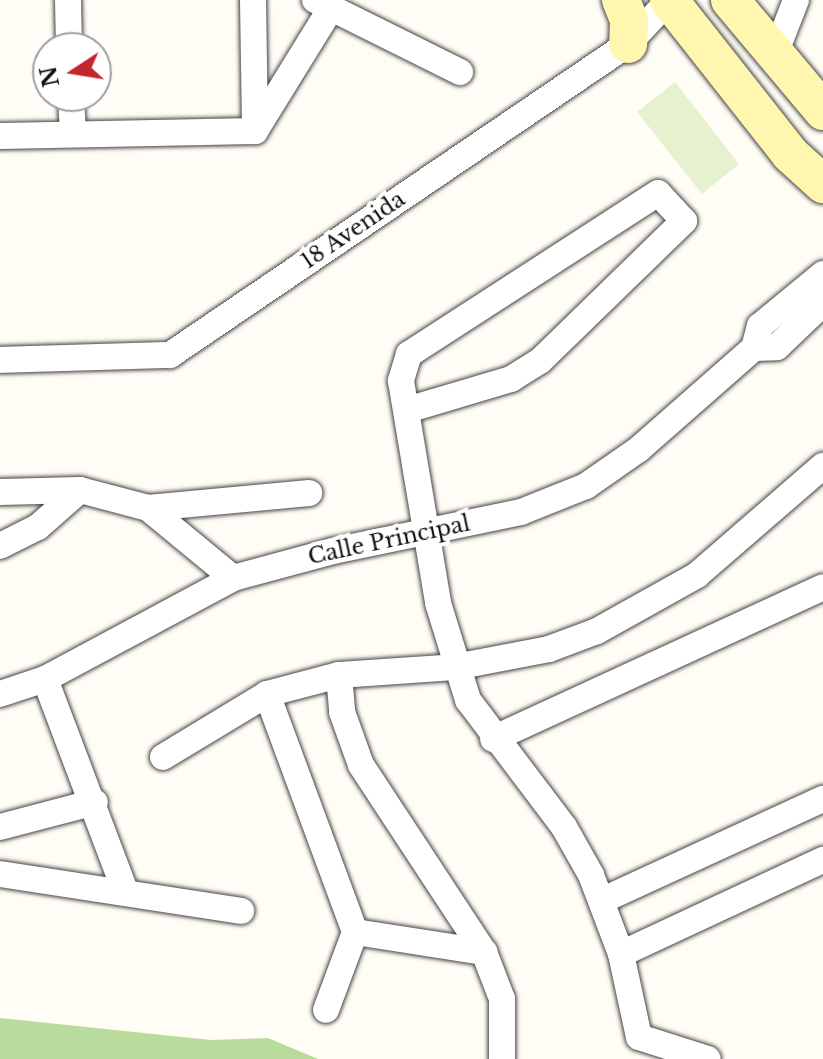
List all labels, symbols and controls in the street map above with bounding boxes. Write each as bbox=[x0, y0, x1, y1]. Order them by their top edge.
north arrow bbox=[32, 32, 112, 112]
text: N bbox=[35, 64, 65, 90]
street label: 18 Avenida bbox=[296, 185, 410, 275]
street label: Calle Principal bbox=[306, 510, 472, 570]

